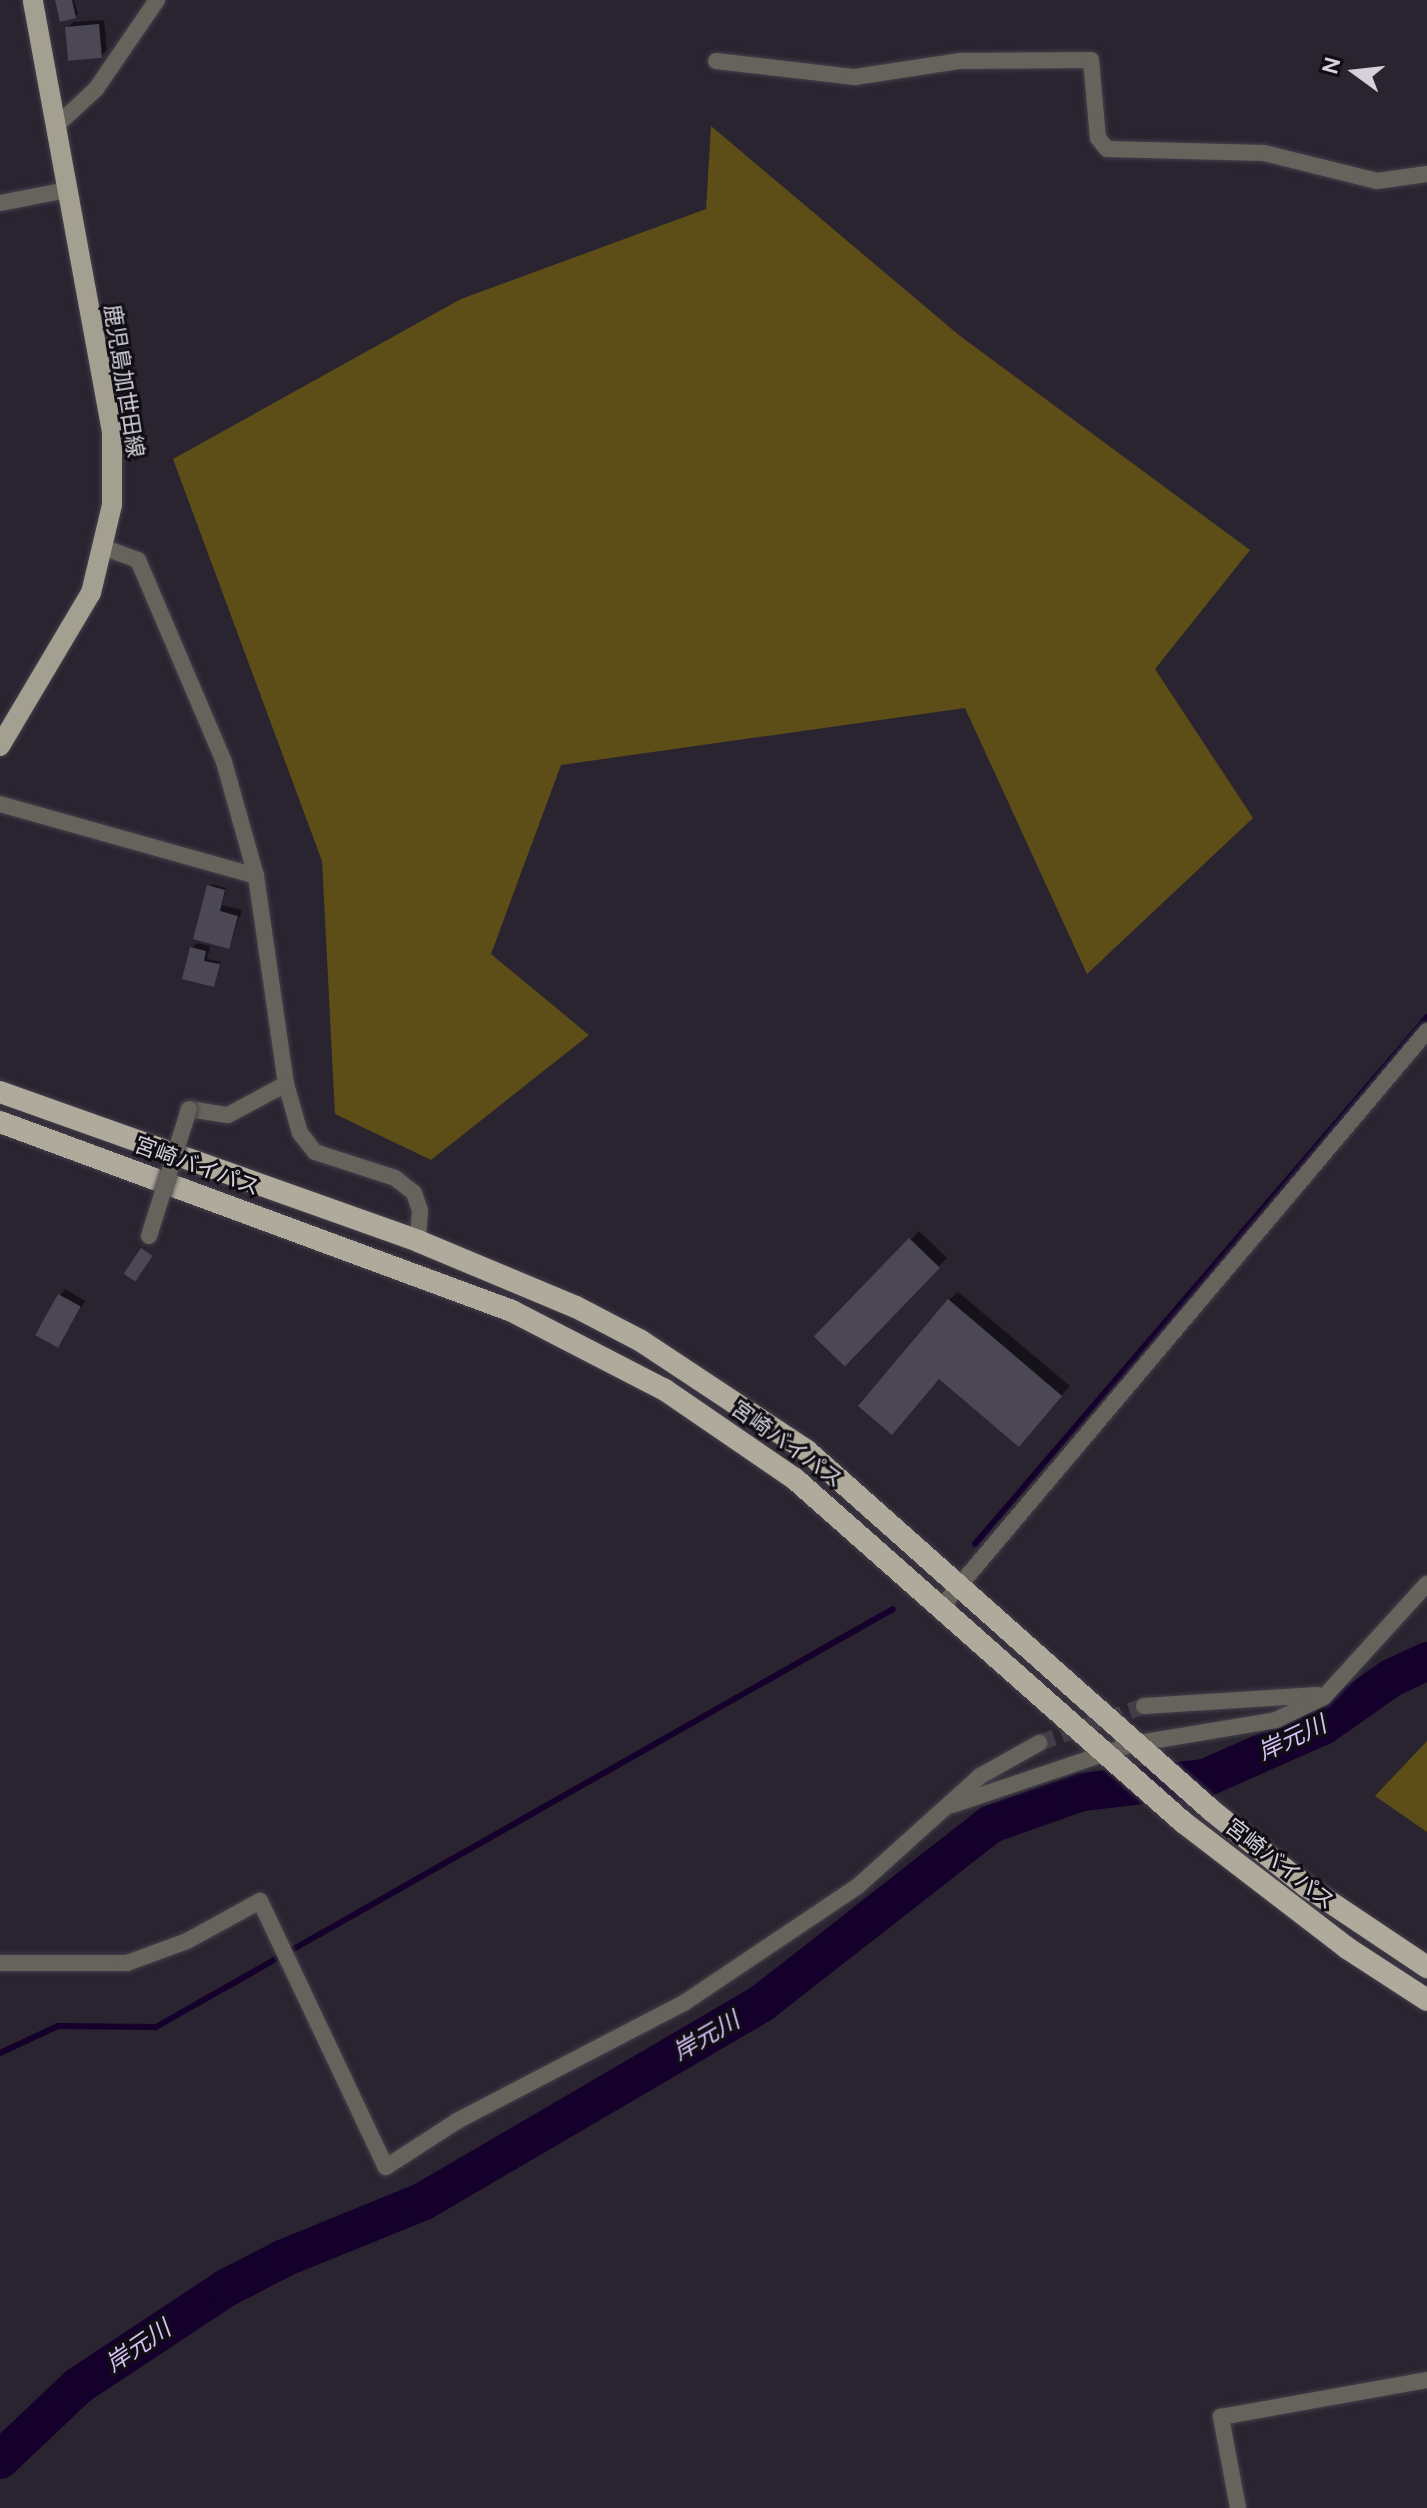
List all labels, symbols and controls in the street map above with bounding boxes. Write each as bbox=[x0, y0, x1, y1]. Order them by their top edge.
north arrow bbox=[1315, 32, 1395, 112]
text: N bbox=[1315, 54, 1347, 77]
street label: 鹿児島加世田線 bbox=[99, 303, 149, 459]
street label: 宮崎バイパス bbox=[130, 1131, 264, 1201]
street label: 宮崎バイパス bbox=[726, 1395, 848, 1493]
water label: 岸元川 bbox=[1253, 1710, 1331, 1766]
street label: 宮崎バイパス bbox=[1220, 1813, 1340, 1915]
water label: 岸元川 bbox=[668, 2006, 744, 2066]
water label: 岸元川 bbox=[100, 2314, 176, 2378]

